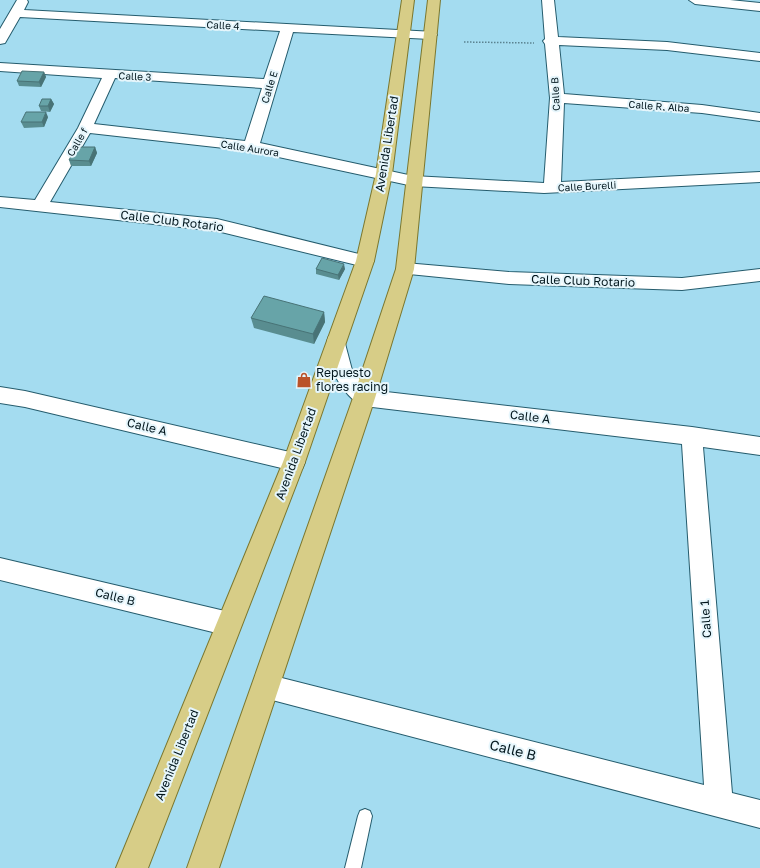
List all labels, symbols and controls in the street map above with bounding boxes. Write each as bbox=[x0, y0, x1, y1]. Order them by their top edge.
street label: Calle 4 bbox=[206, 18, 240, 32]
street label: Calle 3 bbox=[118, 69, 152, 83]
street label: Calle E bbox=[258, 69, 280, 105]
street label: Calle B bbox=[548, 77, 562, 111]
street label: Avenida Libertad bbox=[372, 95, 401, 193]
street label: Calle R. Alba bbox=[628, 98, 690, 114]
street label: Calle f bbox=[64, 125, 90, 158]
street label: Calle Aurora bbox=[220, 137, 280, 159]
street label: Calle Burelli bbox=[557, 178, 617, 194]
street label: Calle Club Rotario bbox=[120, 207, 225, 234]
street label: Calle Club Rotario bbox=[531, 271, 635, 290]
place label: Repuesto flores racing bbox=[316, 365, 388, 394]
shop icon: Repuesto flores racing bbox=[295, 371, 313, 389]
street label: Avenida Libertad bbox=[272, 406, 319, 502]
street label: Calle A bbox=[509, 407, 551, 426]
street label: Calle A bbox=[126, 415, 169, 438]
street label: Calle B bbox=[94, 584, 137, 609]
street label: Calle 1 bbox=[697, 599, 714, 639]
street label: Avenida Libertad bbox=[151, 707, 202, 802]
street label: Calle B bbox=[488, 736, 538, 763]

